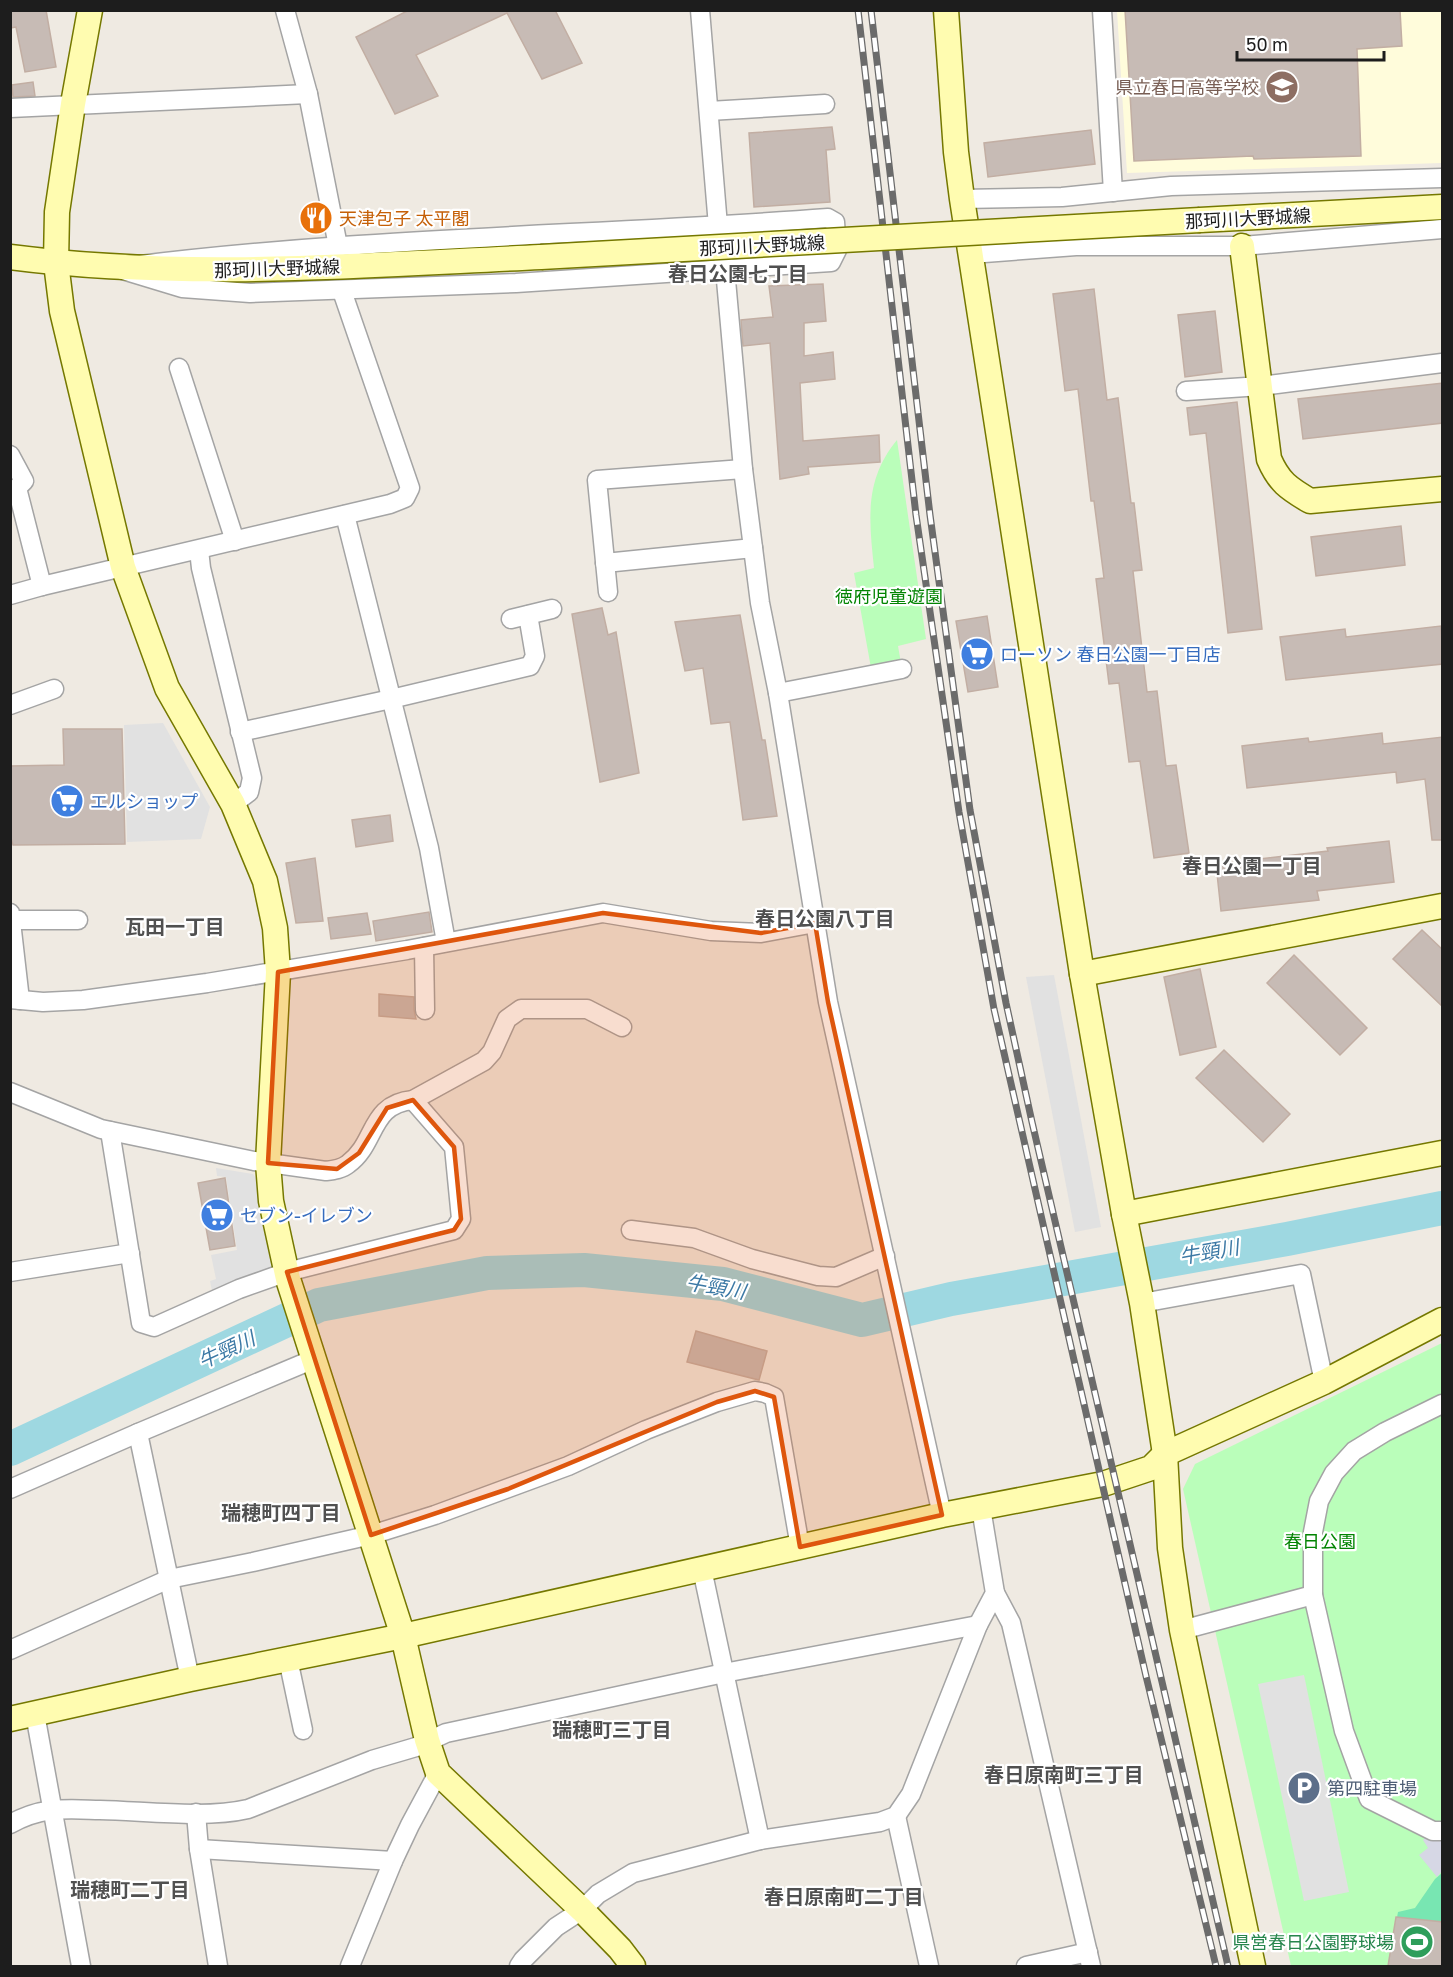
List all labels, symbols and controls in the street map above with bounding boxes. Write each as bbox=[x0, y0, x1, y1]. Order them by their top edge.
scale bar bbox=[1237, 24, 1384, 62]
text: 50 m bbox=[1246, 33, 1288, 55]
school or university icon: 県立春日高等学校 bbox=[1264, 69, 1300, 105]
place label: 県立春日高等学校 bbox=[1115, 76, 1259, 98]
restaurant icon: 天津包子 太平閣 bbox=[298, 200, 334, 236]
street label: 那珂川大野城線 bbox=[1185, 204, 1311, 232]
place label: 天津包子 太平閣 bbox=[339, 207, 470, 229]
street label: 那珂川大野城線 bbox=[699, 231, 825, 259]
street label: 那珂川大野城線 bbox=[214, 255, 340, 281]
district label: 春日公園七丁目 bbox=[668, 261, 808, 285]
park label: 徳府児童遊園 bbox=[835, 585, 943, 607]
supermarket icon: ローソン 春日公園一丁目店 bbox=[959, 636, 995, 672]
place label: ローソン 春日公園一丁目店 bbox=[1000, 643, 1221, 665]
supermarket icon: エルショップ bbox=[49, 783, 85, 819]
place label: エルショップ bbox=[90, 790, 198, 812]
district label: 春日公園一丁目 bbox=[1182, 853, 1322, 877]
district label: 春日公園八丁目 bbox=[755, 906, 895, 930]
district label: 瓦田一丁目 bbox=[125, 914, 225, 938]
supermarket icon: セブン-イレブン bbox=[199, 1197, 235, 1233]
place label: セブン-イレブン bbox=[240, 1204, 373, 1226]
water label: 牛頸川 bbox=[1177, 1234, 1243, 1268]
water label: 牛頸川 bbox=[684, 1269, 750, 1303]
water label: 牛頸川 bbox=[194, 1325, 260, 1373]
district label: 瑞穂町四丁目 bbox=[221, 1500, 341, 1524]
park label: 春日公園 bbox=[1284, 1530, 1356, 1552]
district label: 瑞穂町三丁目 bbox=[552, 1717, 672, 1741]
district label: 春日原南町三丁目 bbox=[984, 1762, 1144, 1786]
parking icon: 第四駐車場 bbox=[1286, 1770, 1322, 1806]
place label: 第四駐車場 bbox=[1327, 1777, 1417, 1799]
district label: 瑞穂町二丁目 bbox=[70, 1877, 190, 1901]
district label: 春日原南町二丁目 bbox=[764, 1884, 924, 1908]
sports icon: 県営春日公園野球場 bbox=[1399, 1924, 1435, 1960]
place label: 県営春日公園野球場 bbox=[1232, 1931, 1394, 1953]

